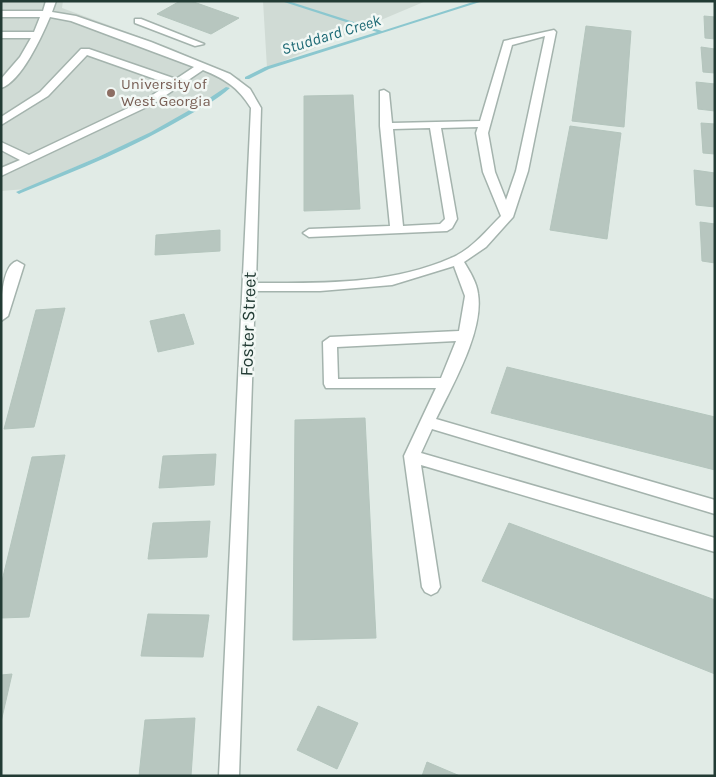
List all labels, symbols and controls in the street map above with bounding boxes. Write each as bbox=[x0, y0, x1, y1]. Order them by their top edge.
water label: Studdard Creek bbox=[279, 10, 384, 59]
place label: University of West Georgia bbox=[121, 75, 211, 110]
marker: University of West Georgia bbox=[105, 87, 117, 99]
street label: Foster Street bbox=[235, 271, 261, 377]

